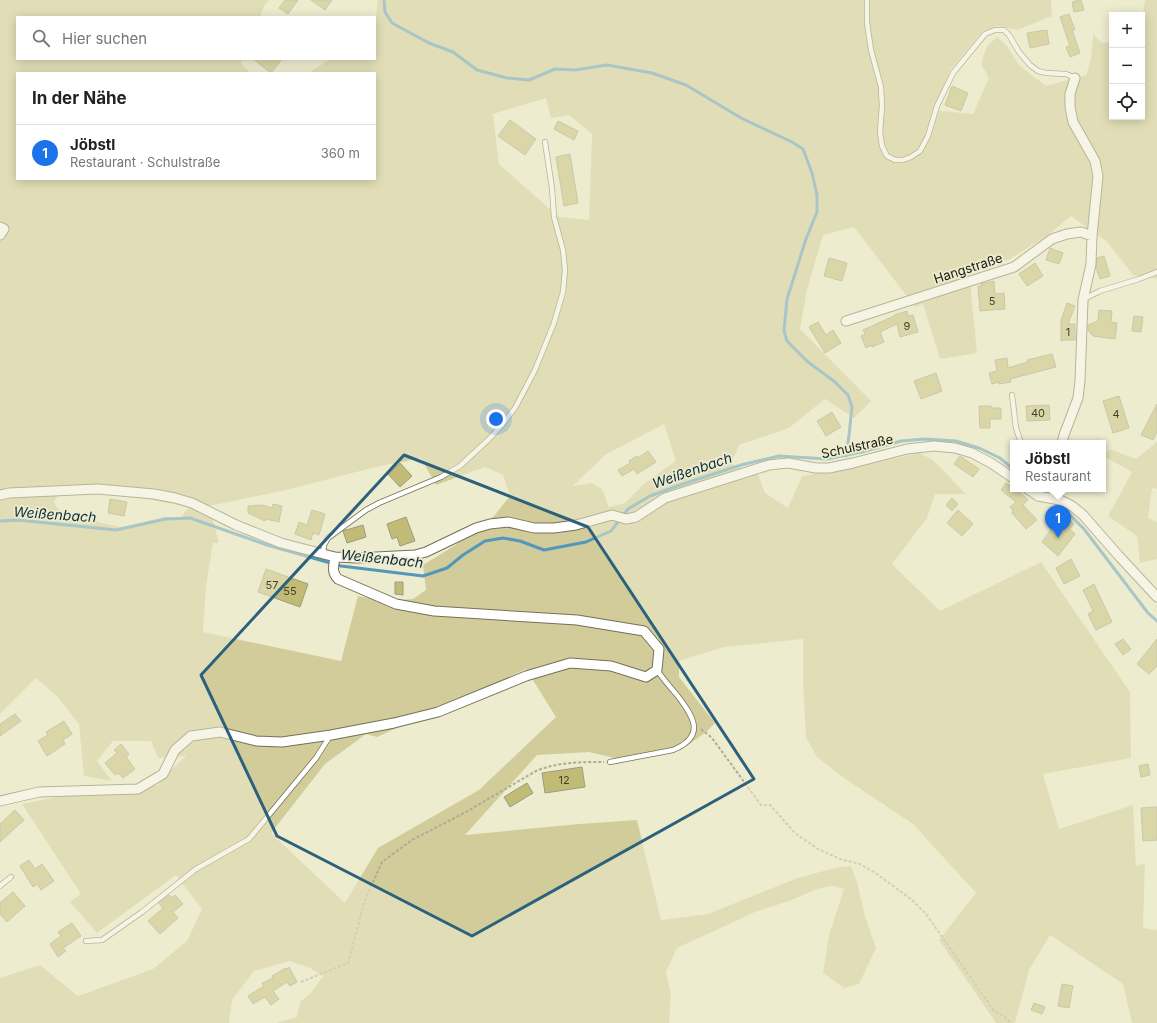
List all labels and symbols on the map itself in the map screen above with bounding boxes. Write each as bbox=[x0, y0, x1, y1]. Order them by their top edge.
street label: Hangstraße bbox=[932, 249, 1004, 287]
house number: 5 bbox=[989, 294, 996, 308]
house number: 9 bbox=[904, 319, 911, 333]
house number: 1 bbox=[1066, 325, 1070, 339]
house number: 40 bbox=[1031, 406, 1045, 420]
house number: 4 bbox=[1112, 407, 1120, 421]
your location bbox=[486, 409, 506, 429]
street label: Schulstraße bbox=[820, 431, 894, 461]
water label: Weißenbach bbox=[650, 448, 734, 492]
water label: Weißenbach bbox=[13, 503, 97, 525]
pin: 1 bbox=[1045, 505, 1071, 538]
water label: Weißenbach bbox=[340, 545, 424, 571]
house number: 57 bbox=[266, 578, 278, 592]
house number: 55 bbox=[283, 584, 297, 598]
house number: 12 bbox=[558, 773, 570, 787]

